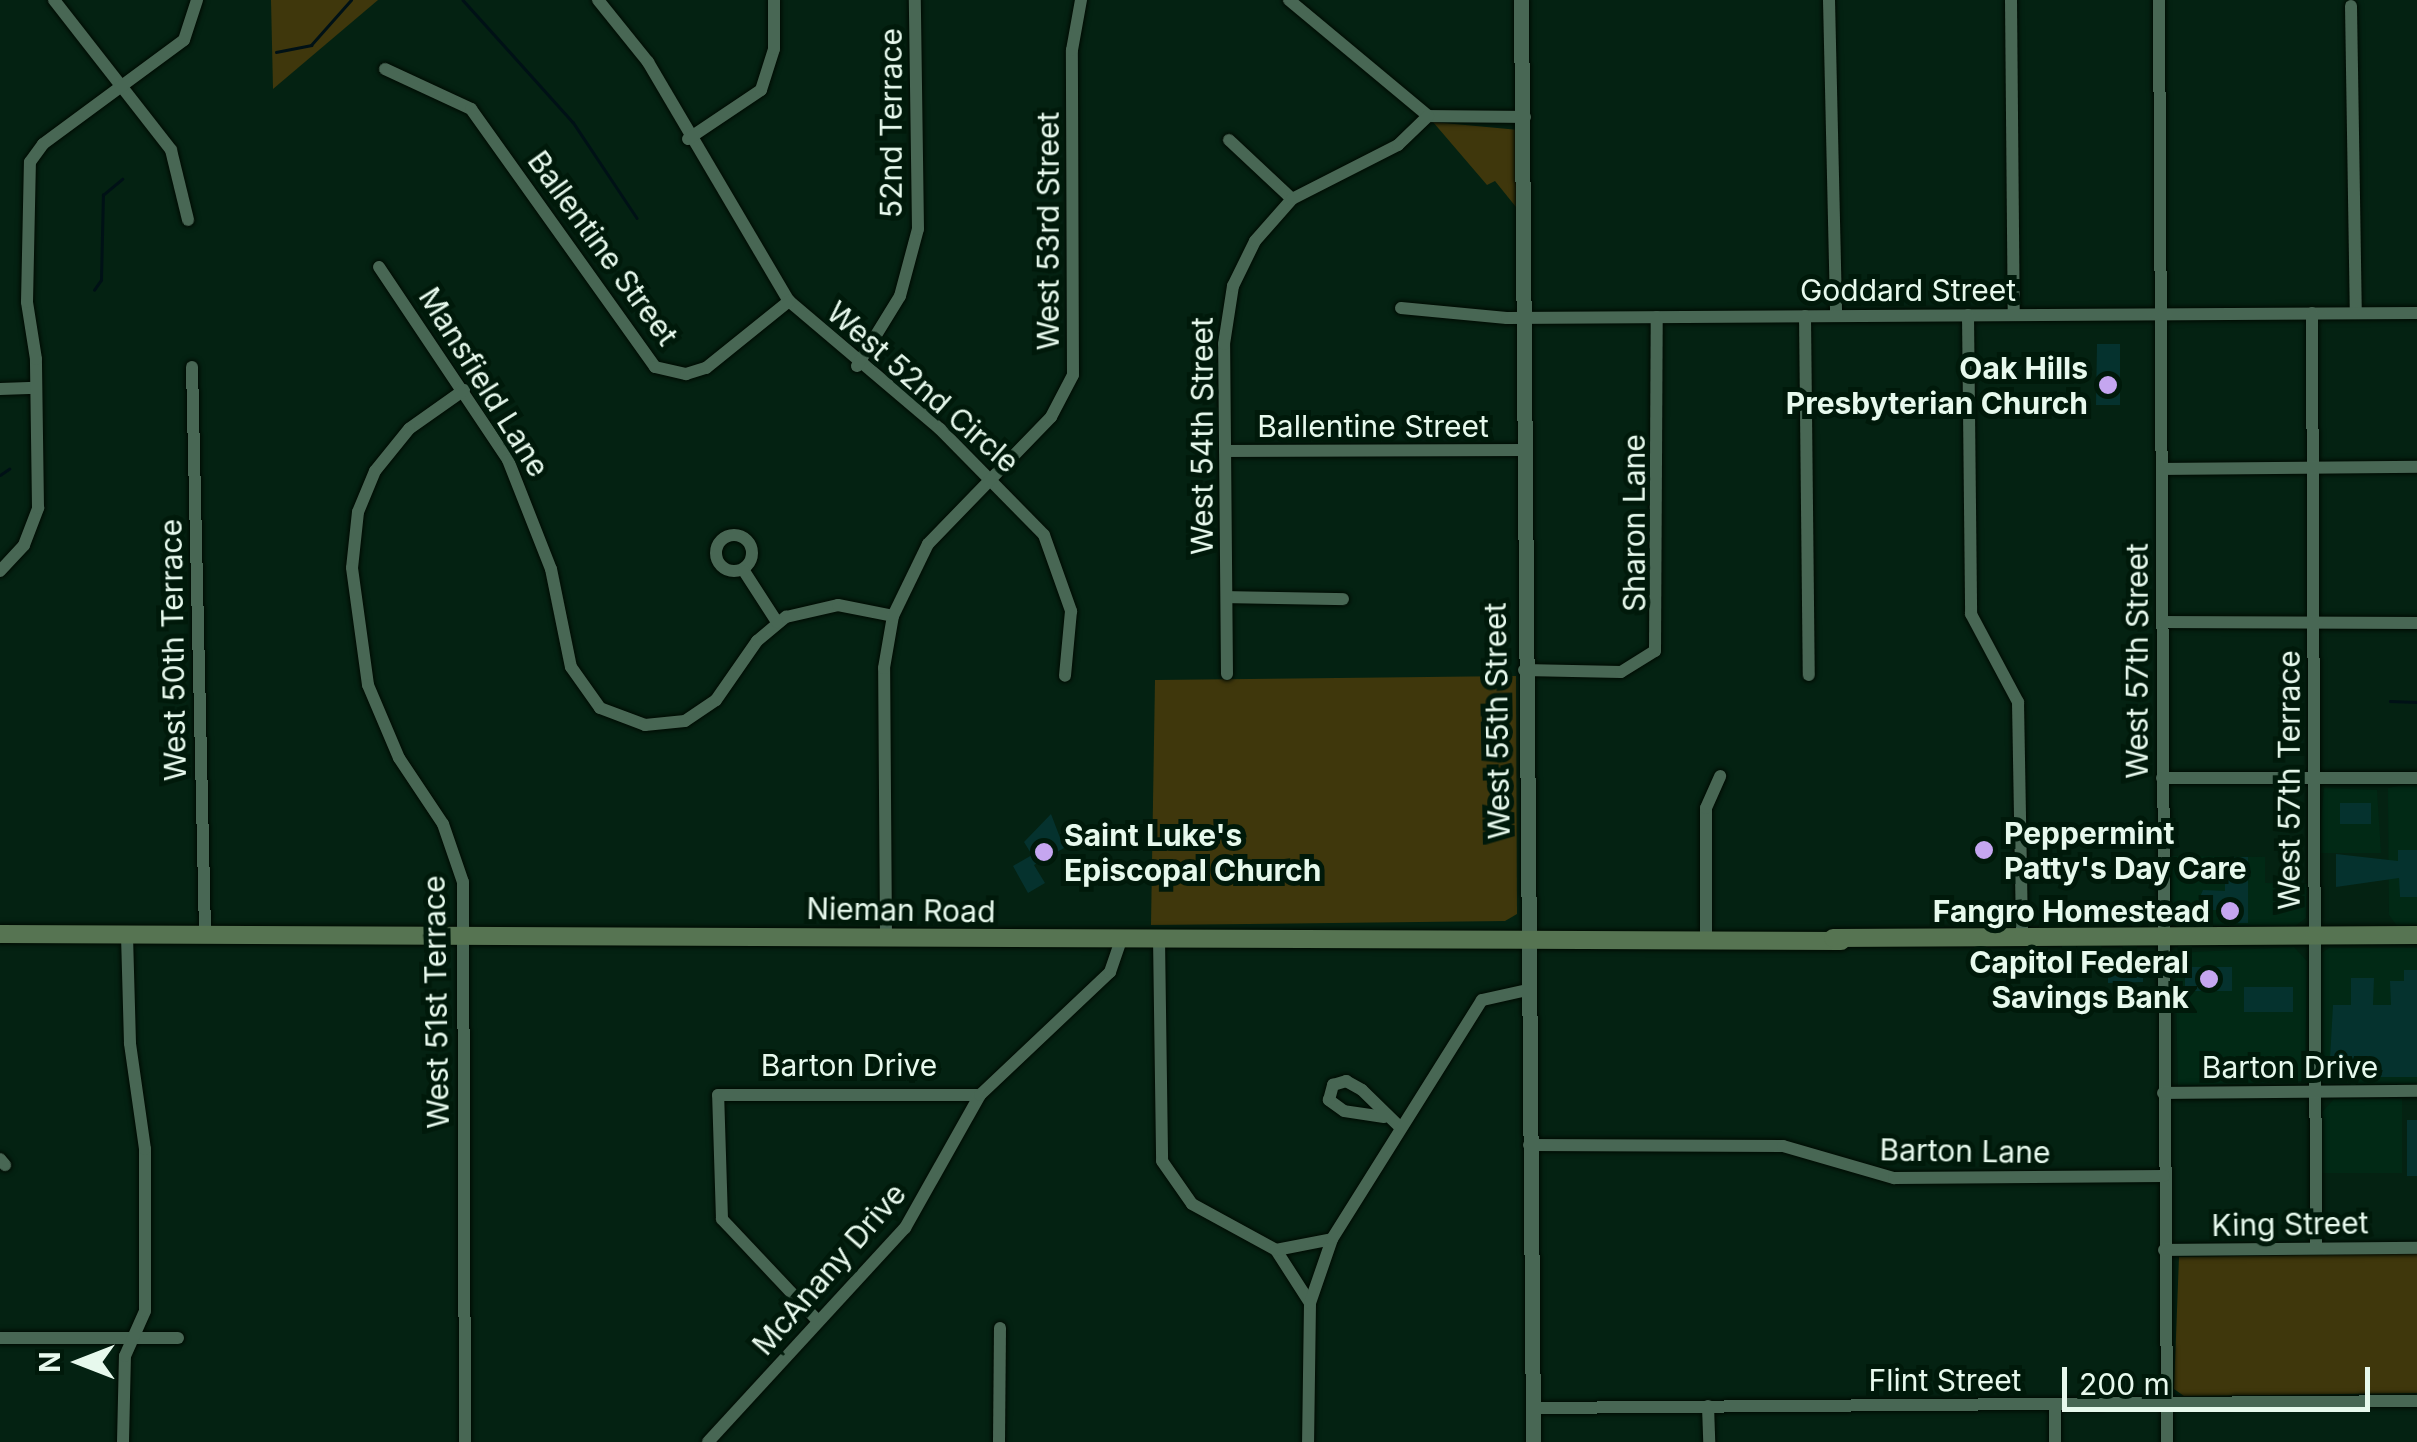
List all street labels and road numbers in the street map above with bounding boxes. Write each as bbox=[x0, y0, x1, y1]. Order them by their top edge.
street label: 52nd Terrace bbox=[873, 28, 909, 218]
street label: West 53rd Street bbox=[1030, 112, 1066, 350]
street label: Ballentine Street bbox=[520, 144, 686, 352]
street label: Goddard Street bbox=[1800, 272, 2016, 308]
street label: Mansfield Lane bbox=[411, 281, 557, 483]
street label: West 52nd Circle bbox=[820, 294, 1026, 480]
street label: West 54th Street bbox=[1184, 317, 1220, 555]
street label: Ballentine Street bbox=[1257, 408, 1489, 444]
street label: Sharon Lane bbox=[1616, 434, 1652, 612]
street label: West 50th Terrace bbox=[153, 519, 193, 781]
street label: West 57th Street bbox=[2119, 543, 2155, 779]
street label: West 55th Street bbox=[1477, 602, 1517, 840]
street label: West 57th Terrace bbox=[2271, 650, 2307, 910]
street label: West 51st Terrace bbox=[416, 875, 456, 1129]
street label: Nieman Road bbox=[806, 890, 996, 930]
street label: Barton Drive bbox=[761, 1047, 937, 1083]
street label: Barton Drive bbox=[2202, 1049, 2378, 1085]
street label: Barton Lane bbox=[1879, 1132, 2051, 1170]
street label: McAnany Drive bbox=[745, 1176, 913, 1362]
street label: King Street bbox=[2211, 1205, 2369, 1243]
street label: Flint Street bbox=[1869, 1362, 2021, 1398]

